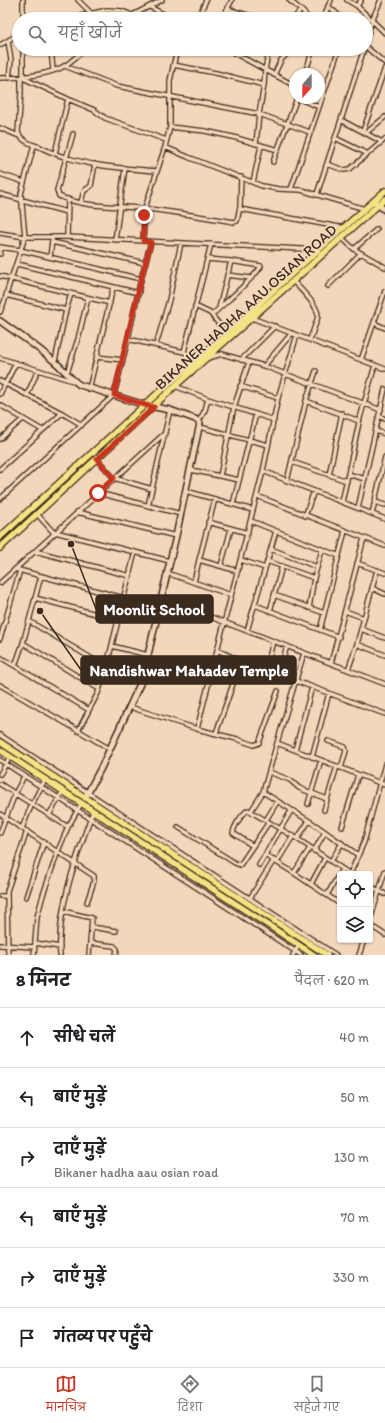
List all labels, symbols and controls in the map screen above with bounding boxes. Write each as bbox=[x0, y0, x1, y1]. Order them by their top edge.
search box bbox=[12, 12, 373, 56]
icon: search bbox=[26, 23, 48, 45]
text: यहाँ खोजें bbox=[58, 24, 122, 42]
north arrow bbox=[289, 68, 325, 104]
route end bbox=[135, 206, 153, 224]
street label: BIKANER HADHA AAU OSIAN ROAD bbox=[151, 220, 341, 393]
route start bbox=[89, 484, 107, 502]
callout: Moonlit School bbox=[96, 595, 213, 623]
text: Moonlit School bbox=[103, 600, 205, 619]
callout: Nandishwar Mahadev Temple bbox=[81, 656, 296, 684]
text: Nandishwar Mahadev Temple bbox=[90, 661, 289, 681]
map controls bbox=[337, 871, 373, 943]
button: locate bbox=[337, 871, 373, 907]
button: layers bbox=[337, 907, 373, 943]
text: 8 मिनट bbox=[16, 970, 70, 990]
text: पैदल · 620 m bbox=[294, 973, 369, 988]
icon: ahead bbox=[16, 1027, 38, 1049]
text: सीधे चलें bbox=[54, 1028, 115, 1046]
text: 40 m bbox=[339, 1030, 369, 1045]
icon: left bbox=[16, 1087, 38, 1109]
text: बाएँ मुड़ें bbox=[54, 1088, 106, 1106]
text: 50 m bbox=[340, 1090, 369, 1105]
text: दाएँ मुड़ें bbox=[54, 1140, 106, 1158]
icon: right bbox=[16, 1147, 38, 1169]
text: 130 m bbox=[334, 1150, 369, 1165]
text: Bikaner hadha aau osian road bbox=[54, 1165, 218, 1180]
icon: left bbox=[16, 1207, 38, 1229]
text: बाएँ मुड़ें bbox=[54, 1208, 106, 1226]
text: 70 m bbox=[341, 1210, 369, 1225]
icon: right bbox=[16, 1267, 38, 1289]
text: दाएँ मुड़ें bbox=[54, 1268, 106, 1286]
text: 330 m bbox=[333, 1270, 369, 1285]
icon: arrive bbox=[16, 1327, 38, 1349]
text: गंतव्य पर पहुँचे bbox=[54, 1328, 152, 1346]
tab: मानचित्र bbox=[46, 1373, 86, 1419]
tab: दिशा bbox=[178, 1373, 202, 1419]
tab: सहेजे गए bbox=[294, 1373, 339, 1419]

